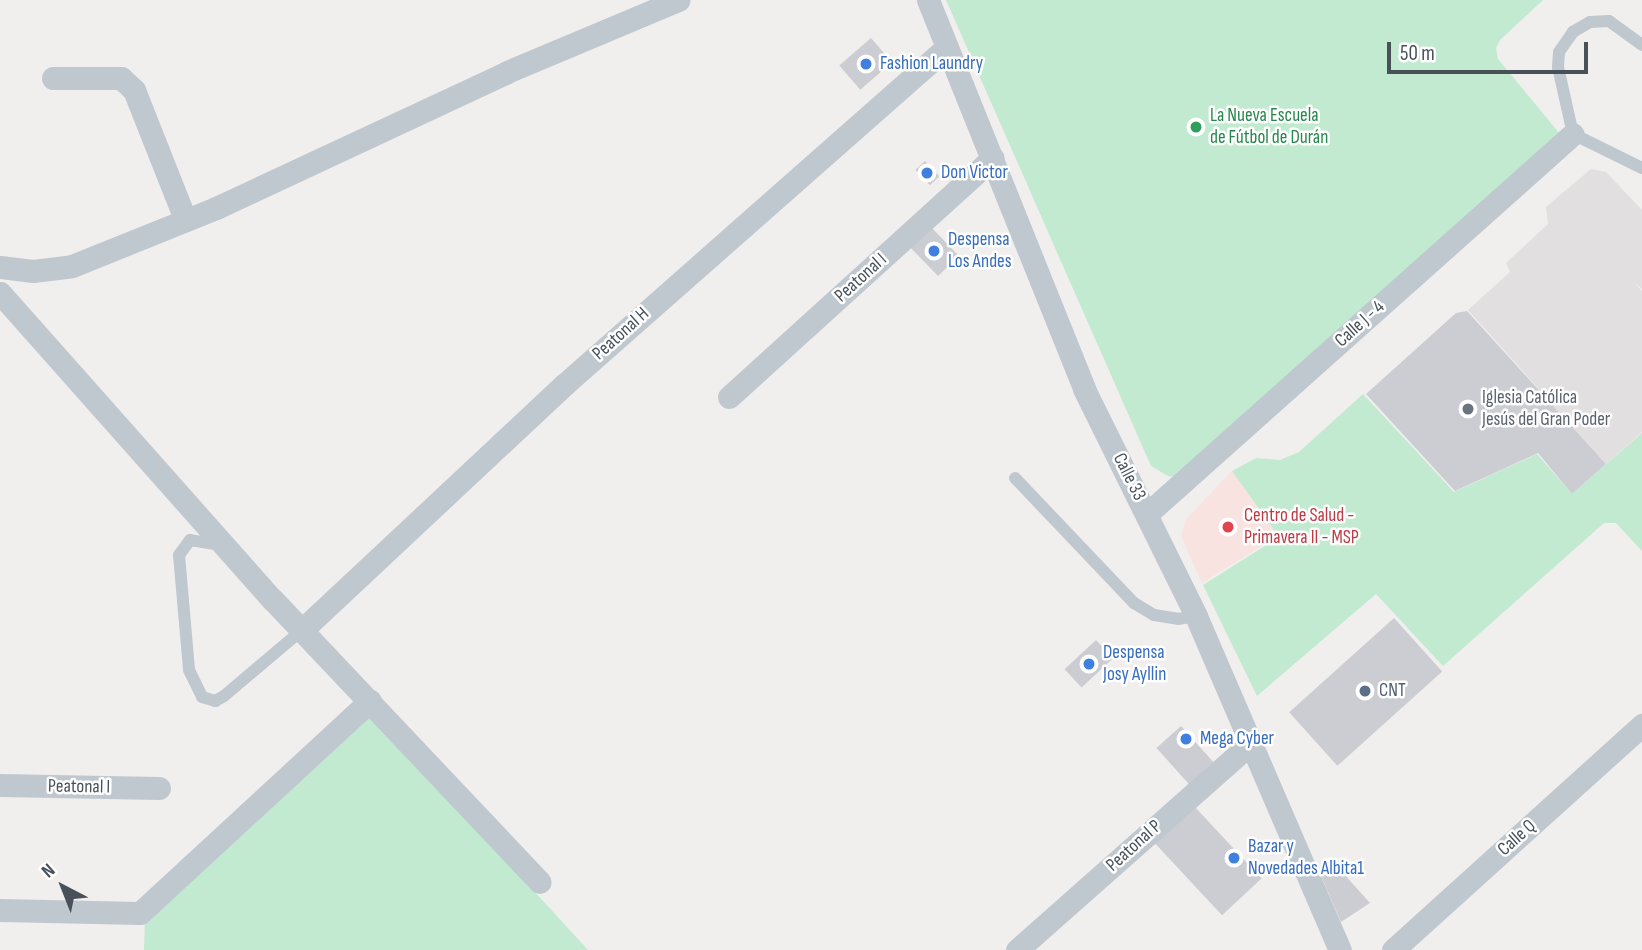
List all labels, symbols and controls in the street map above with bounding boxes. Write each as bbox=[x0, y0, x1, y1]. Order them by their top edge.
scale bar bbox=[1390, 28, 1591, 72]
text: 50 m bbox=[1400, 41, 1435, 66]
place label: Fashion Laundry bbox=[880, 53, 983, 75]
marker: Fashion Laundry bbox=[858, 56, 874, 72]
place label: La Nueva Escuela de Fútbol de Durán bbox=[1210, 105, 1328, 149]
marker: La Nueva Escuela de Fútbol de Durán bbox=[1188, 119, 1204, 135]
place label: Don Victor bbox=[941, 162, 1008, 184]
marker: Don Victor bbox=[919, 165, 935, 181]
place label: Despensa Los Andes bbox=[948, 229, 1012, 273]
marker: Despensa Los Andes bbox=[926, 243, 942, 259]
street label: Peatonal I bbox=[830, 249, 892, 307]
street label: Calle J - 4 bbox=[1331, 296, 1389, 352]
street label: Peatonal H bbox=[588, 303, 654, 365]
place label: Iglesia Católica Jesús del Gran Poder bbox=[1482, 387, 1610, 431]
marker: Iglesia Católica Jesús del Gran Poder bbox=[1460, 401, 1476, 417]
street label: Calle 33 bbox=[1108, 450, 1150, 504]
place label: Centro de Salud - Primavera II - MSP bbox=[1244, 505, 1359, 549]
marker: Centro de Salud - Primavera II - MSP bbox=[1218, 517, 1238, 537]
place label: Despensa Josy Ayllin bbox=[1103, 642, 1166, 686]
marker: Despensa Josy Ayllin bbox=[1081, 656, 1097, 672]
place label: CNT bbox=[1379, 680, 1406, 702]
marker: CNT bbox=[1357, 683, 1373, 699]
place label: Mega Cyber bbox=[1200, 728, 1274, 750]
marker: Mega Cyber bbox=[1178, 731, 1194, 747]
street label: Peatonal I bbox=[48, 775, 110, 799]
street label: Peatonal P bbox=[1102, 815, 1166, 877]
street label: Calle Q bbox=[1493, 815, 1541, 861]
place label: Bazar y Novedades Albita1 bbox=[1248, 836, 1364, 880]
marker: Bazar y Novedades Albita1 bbox=[1226, 850, 1242, 866]
north arrow bbox=[28, 852, 98, 922]
text: N bbox=[37, 859, 60, 883]

